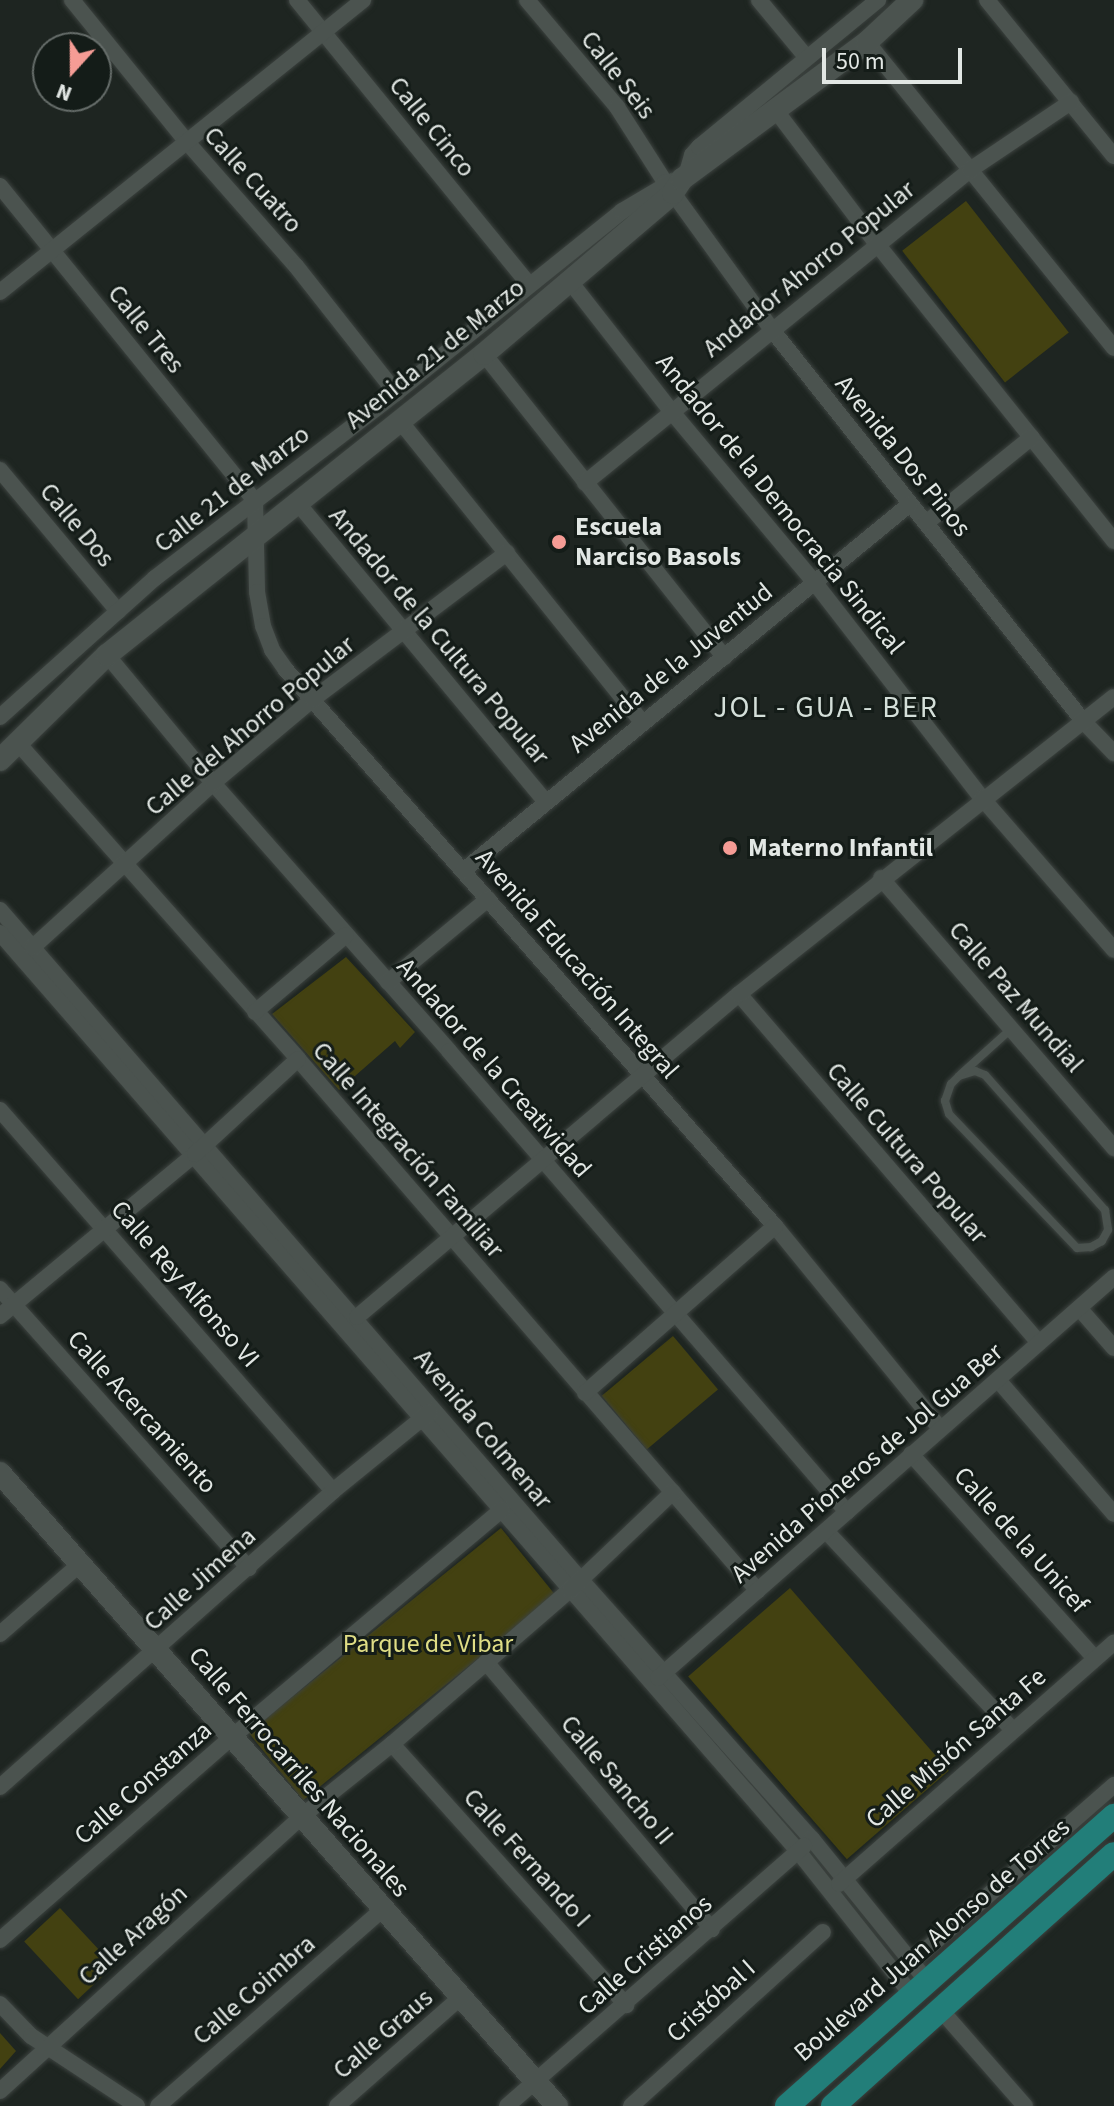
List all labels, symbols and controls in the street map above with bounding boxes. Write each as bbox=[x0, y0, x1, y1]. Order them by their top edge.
street label: Calle Seis bbox=[574, 25, 662, 125]
north arrow bbox=[32, 32, 112, 112]
scale bar bbox=[826, 32, 966, 82]
text: 50 m bbox=[836, 44, 885, 79]
street label: Calle Cinco bbox=[382, 70, 482, 184]
text: N bbox=[52, 75, 77, 110]
street label: Calle Cuatro bbox=[197, 120, 309, 240]
street label: Andador Ahorro Popular bbox=[697, 174, 921, 364]
street label: Avenida 21 de Marzo bbox=[339, 272, 531, 436]
street label: Calle Tres bbox=[101, 279, 191, 379]
street label: Andador de la Democracia Sindical bbox=[649, 348, 911, 660]
street label: Avenida Dos Pinos bbox=[828, 369, 978, 543]
street label: Calle 21 de Marzo bbox=[148, 419, 316, 559]
street label: Calle Dos bbox=[33, 477, 121, 573]
street label: Andador de la Cultura Popular bbox=[322, 501, 556, 771]
place label: Escuela Narciso Basols bbox=[575, 511, 741, 572]
marker: Escuela Narciso Basols bbox=[550, 533, 568, 551]
street label: Avenida de la Juventud bbox=[563, 576, 779, 760]
street label: Calle del Ahorro Popular bbox=[139, 629, 361, 823]
district label: JOL - GUA - BER bbox=[713, 690, 939, 726]
place label: Materno Infantil bbox=[748, 832, 933, 864]
marker: Materno Infantil bbox=[719, 837, 741, 859]
street label: Avenida Educación Integral bbox=[469, 843, 685, 1085]
street label: Calle Paz Mundial bbox=[942, 915, 1090, 1079]
street label: Andador de la Creatividad bbox=[390, 952, 598, 1184]
street label: Calle Integración Familiar bbox=[306, 1036, 510, 1264]
street label: Calle Cultura Popular bbox=[820, 1056, 994, 1250]
street label: Calle Rey Alfonso VI bbox=[104, 1194, 266, 1374]
street label: Calle Acercamiento bbox=[61, 1324, 223, 1500]
street label: Avenida Pioneros de Jol Gua Ber bbox=[725, 1336, 1009, 1590]
street label: Avenida Colmenar bbox=[407, 1343, 559, 1515]
street label: Calle de la Unicef bbox=[947, 1460, 1095, 1620]
street label: Calle Jimena bbox=[138, 1521, 262, 1637]
park label: Parque de Vibar bbox=[343, 1628, 513, 1660]
street label: Calle Ferrocarriles Nacionales bbox=[182, 1641, 416, 1903]
street label: Calle Misión Santa Fe bbox=[860, 1661, 1052, 1835]
street label: Calle Sancho II bbox=[554, 1709, 680, 1851]
street label: Calle Constanza bbox=[68, 1715, 218, 1851]
street label: Calle Fernando I bbox=[457, 1782, 597, 1934]
street label: Boulevard Juan Alonso de Torres bbox=[788, 1812, 1076, 2068]
street label: Calle Aragón bbox=[72, 1878, 194, 1992]
street label: Calle Cristianos bbox=[572, 1888, 718, 2022]
street label: Calle Coimbra bbox=[186, 1928, 322, 2052]
street label: Cristóbal I bbox=[660, 1953, 762, 2049]
street label: Calle Graus bbox=[327, 1982, 439, 2086]

